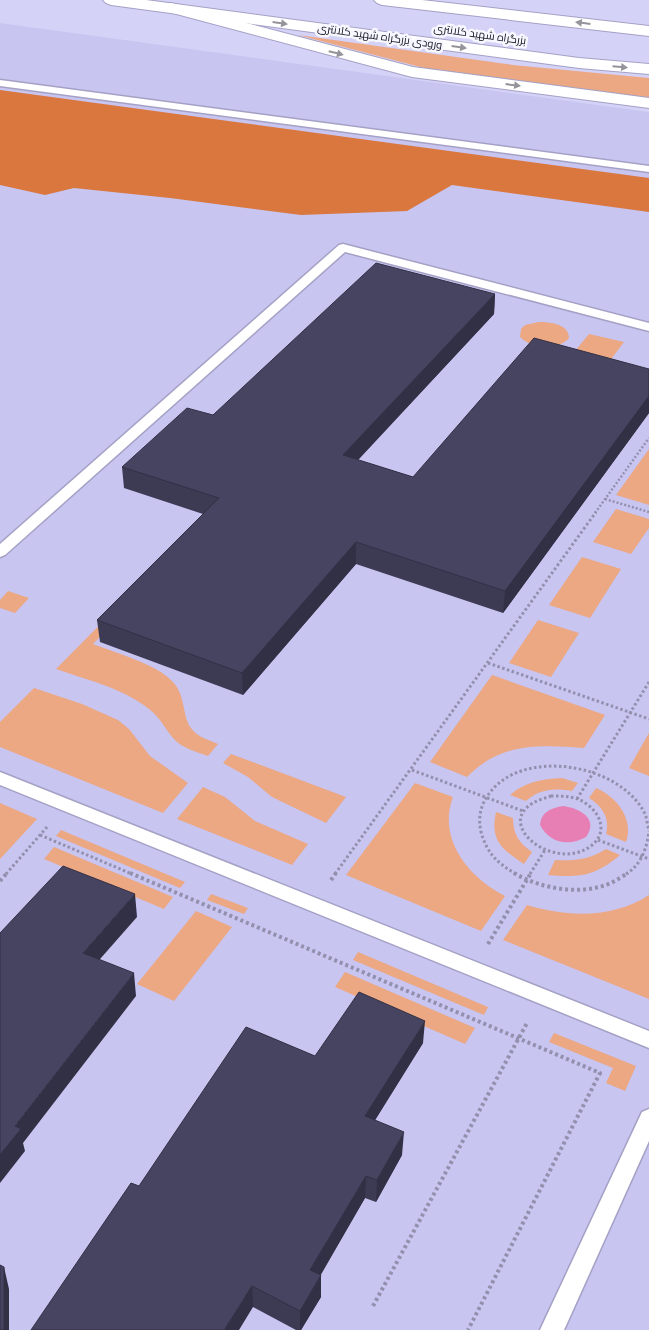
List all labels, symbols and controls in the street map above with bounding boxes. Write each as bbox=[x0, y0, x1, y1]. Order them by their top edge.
one-way arrow bbox=[273, 19, 289, 27]
one-way arrow bbox=[575, 19, 591, 27]
street label: ورودی بزرگراه شهید کلانتری bbox=[317, 21, 443, 52]
street label: بزرگراه شهید کلانتری bbox=[433, 22, 527, 47]
one-way arrow bbox=[451, 43, 467, 51]
one-way arrow bbox=[329, 49, 344, 57]
one-way arrow bbox=[612, 63, 628, 71]
one-way arrow bbox=[505, 81, 521, 89]

